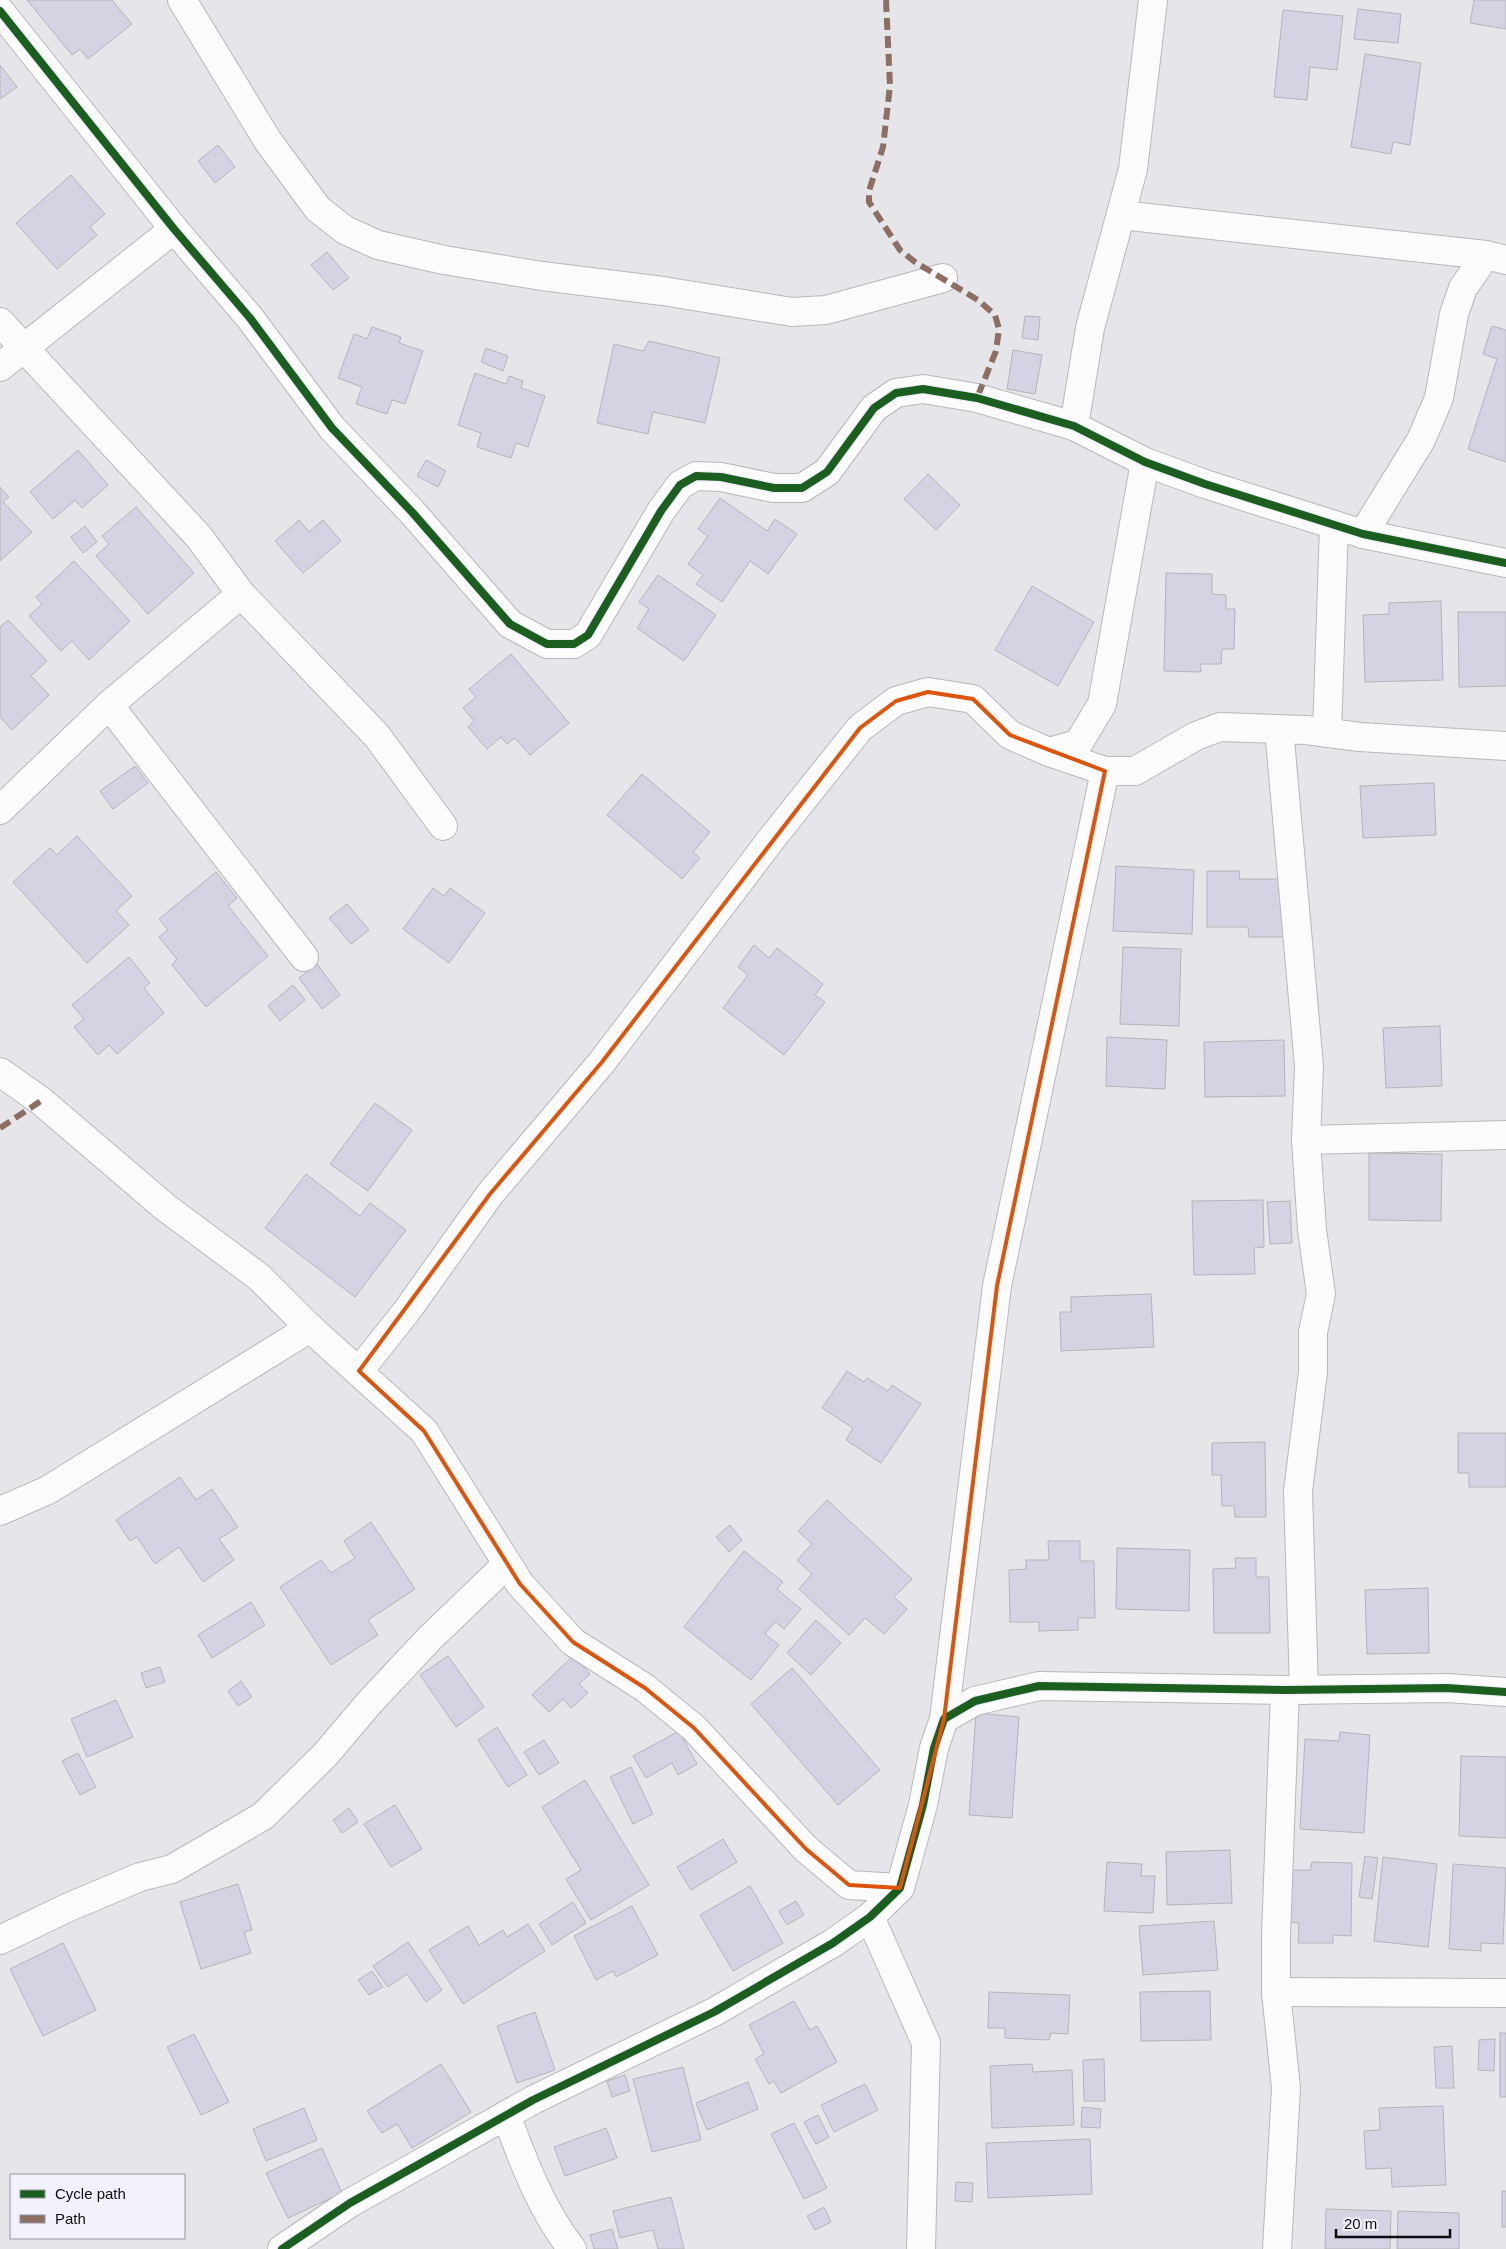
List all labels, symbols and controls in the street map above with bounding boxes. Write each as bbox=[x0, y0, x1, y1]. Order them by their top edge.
legend bbox=[10, 2174, 185, 2239]
text: Cycle path bbox=[55, 2185, 126, 2202]
scale bar bbox=[1336, 2206, 1450, 2238]
text: Path bbox=[55, 2210, 86, 2227]
text: 20 m bbox=[1344, 2215, 1377, 2232]

